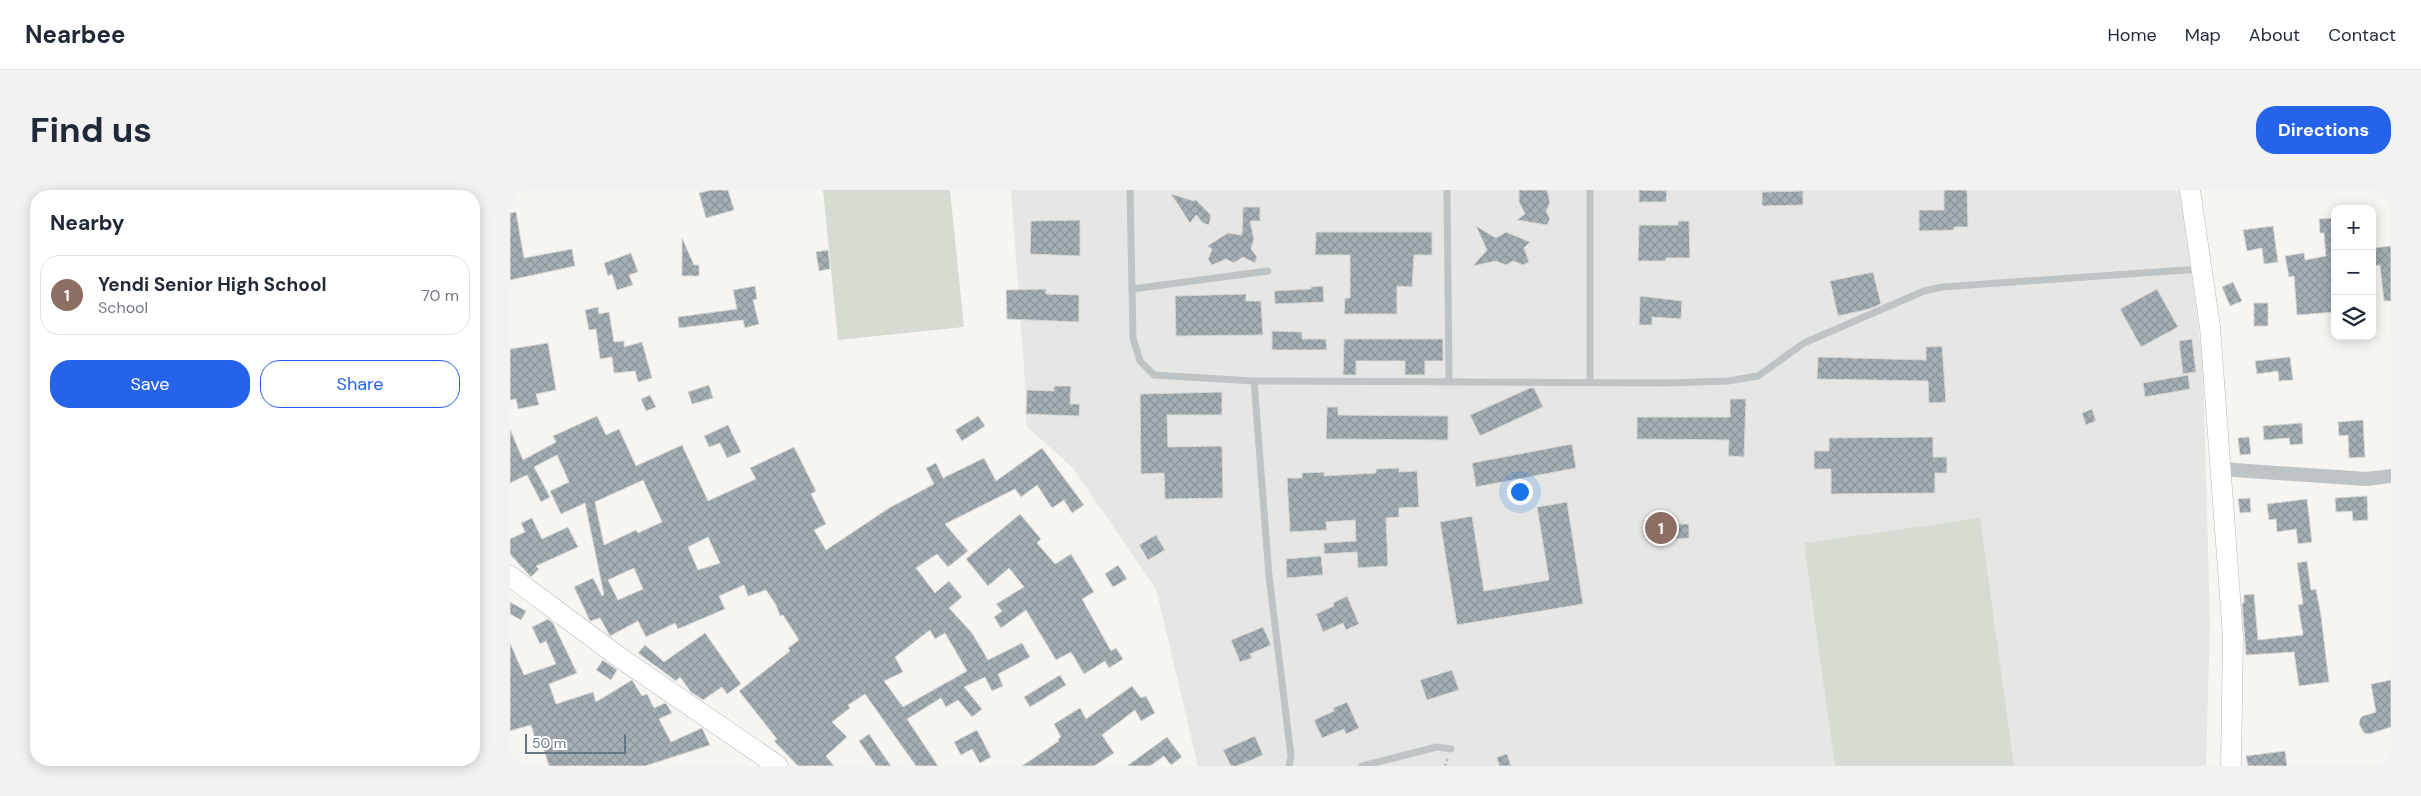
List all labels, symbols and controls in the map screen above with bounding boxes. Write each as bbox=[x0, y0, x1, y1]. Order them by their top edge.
text: Nearbee bbox=[25, 19, 125, 50]
text: Home bbox=[2107, 23, 2157, 47]
text: Map bbox=[2185, 23, 2221, 47]
text: About bbox=[2249, 23, 2300, 47]
text: Contact bbox=[2328, 23, 2396, 47]
button: Directions bbox=[2256, 106, 2391, 154]
text: Find us bbox=[30, 107, 152, 153]
map controls bbox=[2331, 205, 2376, 340]
button: + bbox=[2331, 205, 2376, 250]
text: Nearby bbox=[50, 209, 124, 237]
button: − bbox=[2331, 250, 2376, 295]
text: Yendi Senior High School bbox=[98, 272, 327, 297]
text: 1 bbox=[64, 285, 70, 306]
text: 70 m bbox=[421, 285, 459, 306]
button: layers bbox=[2331, 295, 2376, 340]
text: School bbox=[98, 297, 148, 318]
button: Save bbox=[50, 360, 250, 408]
button: Share bbox=[260, 360, 460, 408]
your location bbox=[1507, 479, 1533, 505]
pin: 1 bbox=[1645, 509, 1677, 547]
scale bar bbox=[525, 731, 626, 754]
text: 50 m bbox=[532, 734, 566, 752]

